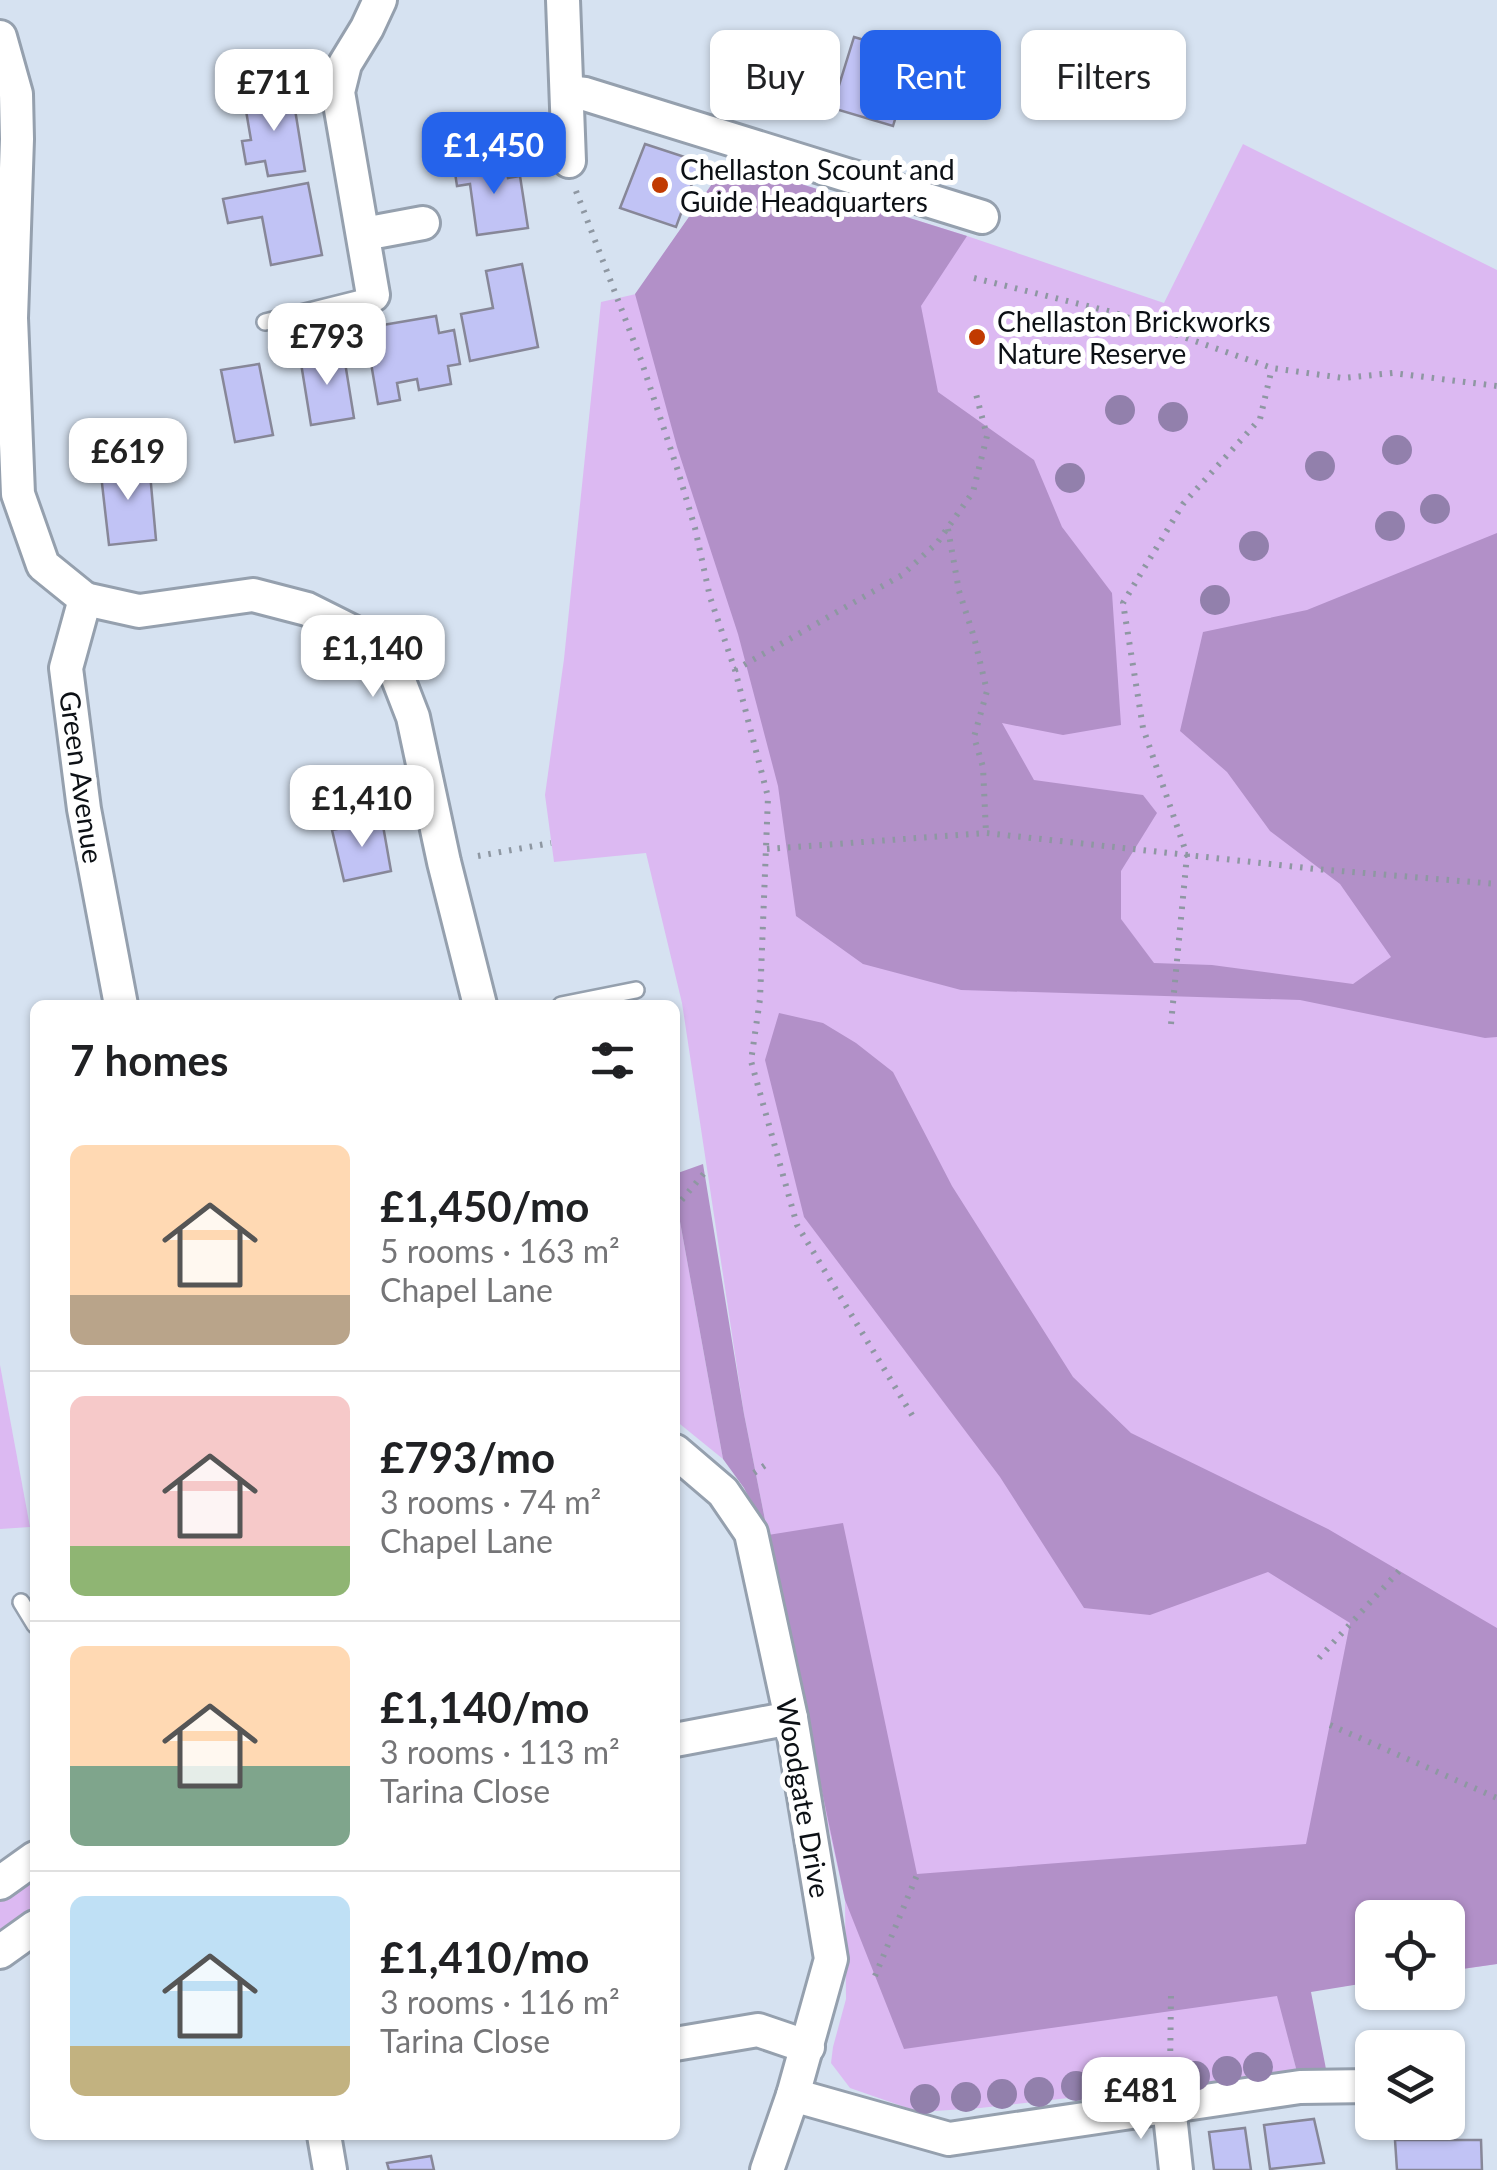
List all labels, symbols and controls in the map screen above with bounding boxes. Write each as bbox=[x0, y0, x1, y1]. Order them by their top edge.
chip: Buy bbox=[710, 30, 840, 120]
chip: Rent bbox=[860, 30, 1001, 120]
chip: Filters bbox=[1021, 30, 1186, 120]
pin: £711 bbox=[215, 49, 333, 134]
text: £711 bbox=[237, 62, 311, 101]
pin: £1,450 bbox=[413, 112, 575, 197]
text: £1,450 bbox=[444, 125, 544, 164]
place label: Chellaston Scount and Guide Headquarters bbox=[680, 152, 955, 218]
marker: Chellaston Scount and Guide Headquarters bbox=[649, 174, 671, 196]
pin: £793 bbox=[268, 303, 386, 388]
place label: Chellaston Brickworks Nature Reserve bbox=[997, 304, 1271, 370]
text: £793 bbox=[290, 316, 364, 355]
marker: Chellaston Brickworks Nature Reserve bbox=[966, 326, 988, 348]
pin: £619 bbox=[69, 418, 187, 503]
text: £619 bbox=[91, 431, 165, 470]
pin: £1,140 bbox=[292, 615, 454, 700]
text: £1,140 bbox=[323, 628, 423, 667]
street label: Green Avenue bbox=[53, 688, 111, 866]
pin: £1,410 bbox=[281, 765, 443, 850]
text: £1,410 bbox=[312, 778, 412, 817]
icon: filters bbox=[585, 1033, 640, 1088]
text: 7 homes bbox=[70, 1035, 228, 1085]
text: £1,450/mo bbox=[380, 1181, 589, 1231]
icon: home bbox=[150, 1185, 270, 1305]
text: 5 rooms · 163 m² bbox=[380, 1231, 620, 1270]
text: Chapel Lane bbox=[380, 1270, 553, 1309]
text: £793/mo bbox=[380, 1432, 555, 1482]
icon: home bbox=[150, 1436, 270, 1556]
text: 3 rooms · 74 m² bbox=[380, 1482, 601, 1521]
text: Chapel Lane bbox=[380, 1521, 553, 1560]
text: £1,140/mo bbox=[380, 1682, 589, 1732]
icon: home bbox=[150, 1686, 270, 1806]
street label: Woodgate Drive bbox=[770, 1696, 838, 1900]
text: 3 rooms · 113 m² bbox=[380, 1732, 620, 1771]
text: Tarina Close bbox=[380, 1771, 550, 1810]
map controls bbox=[1355, 1900, 1465, 2140]
button: locate bbox=[1355, 1900, 1465, 2010]
text: £1,410/mo bbox=[380, 1932, 589, 1982]
icon: home bbox=[150, 1936, 270, 2056]
text: 3 rooms · 116 m² bbox=[380, 1982, 620, 2021]
text: Tarina Close bbox=[380, 2021, 550, 2060]
button: layers bbox=[1355, 2030, 1465, 2140]
pin: £481 bbox=[1082, 2057, 1200, 2142]
text: £481 bbox=[1104, 2070, 1178, 2109]

